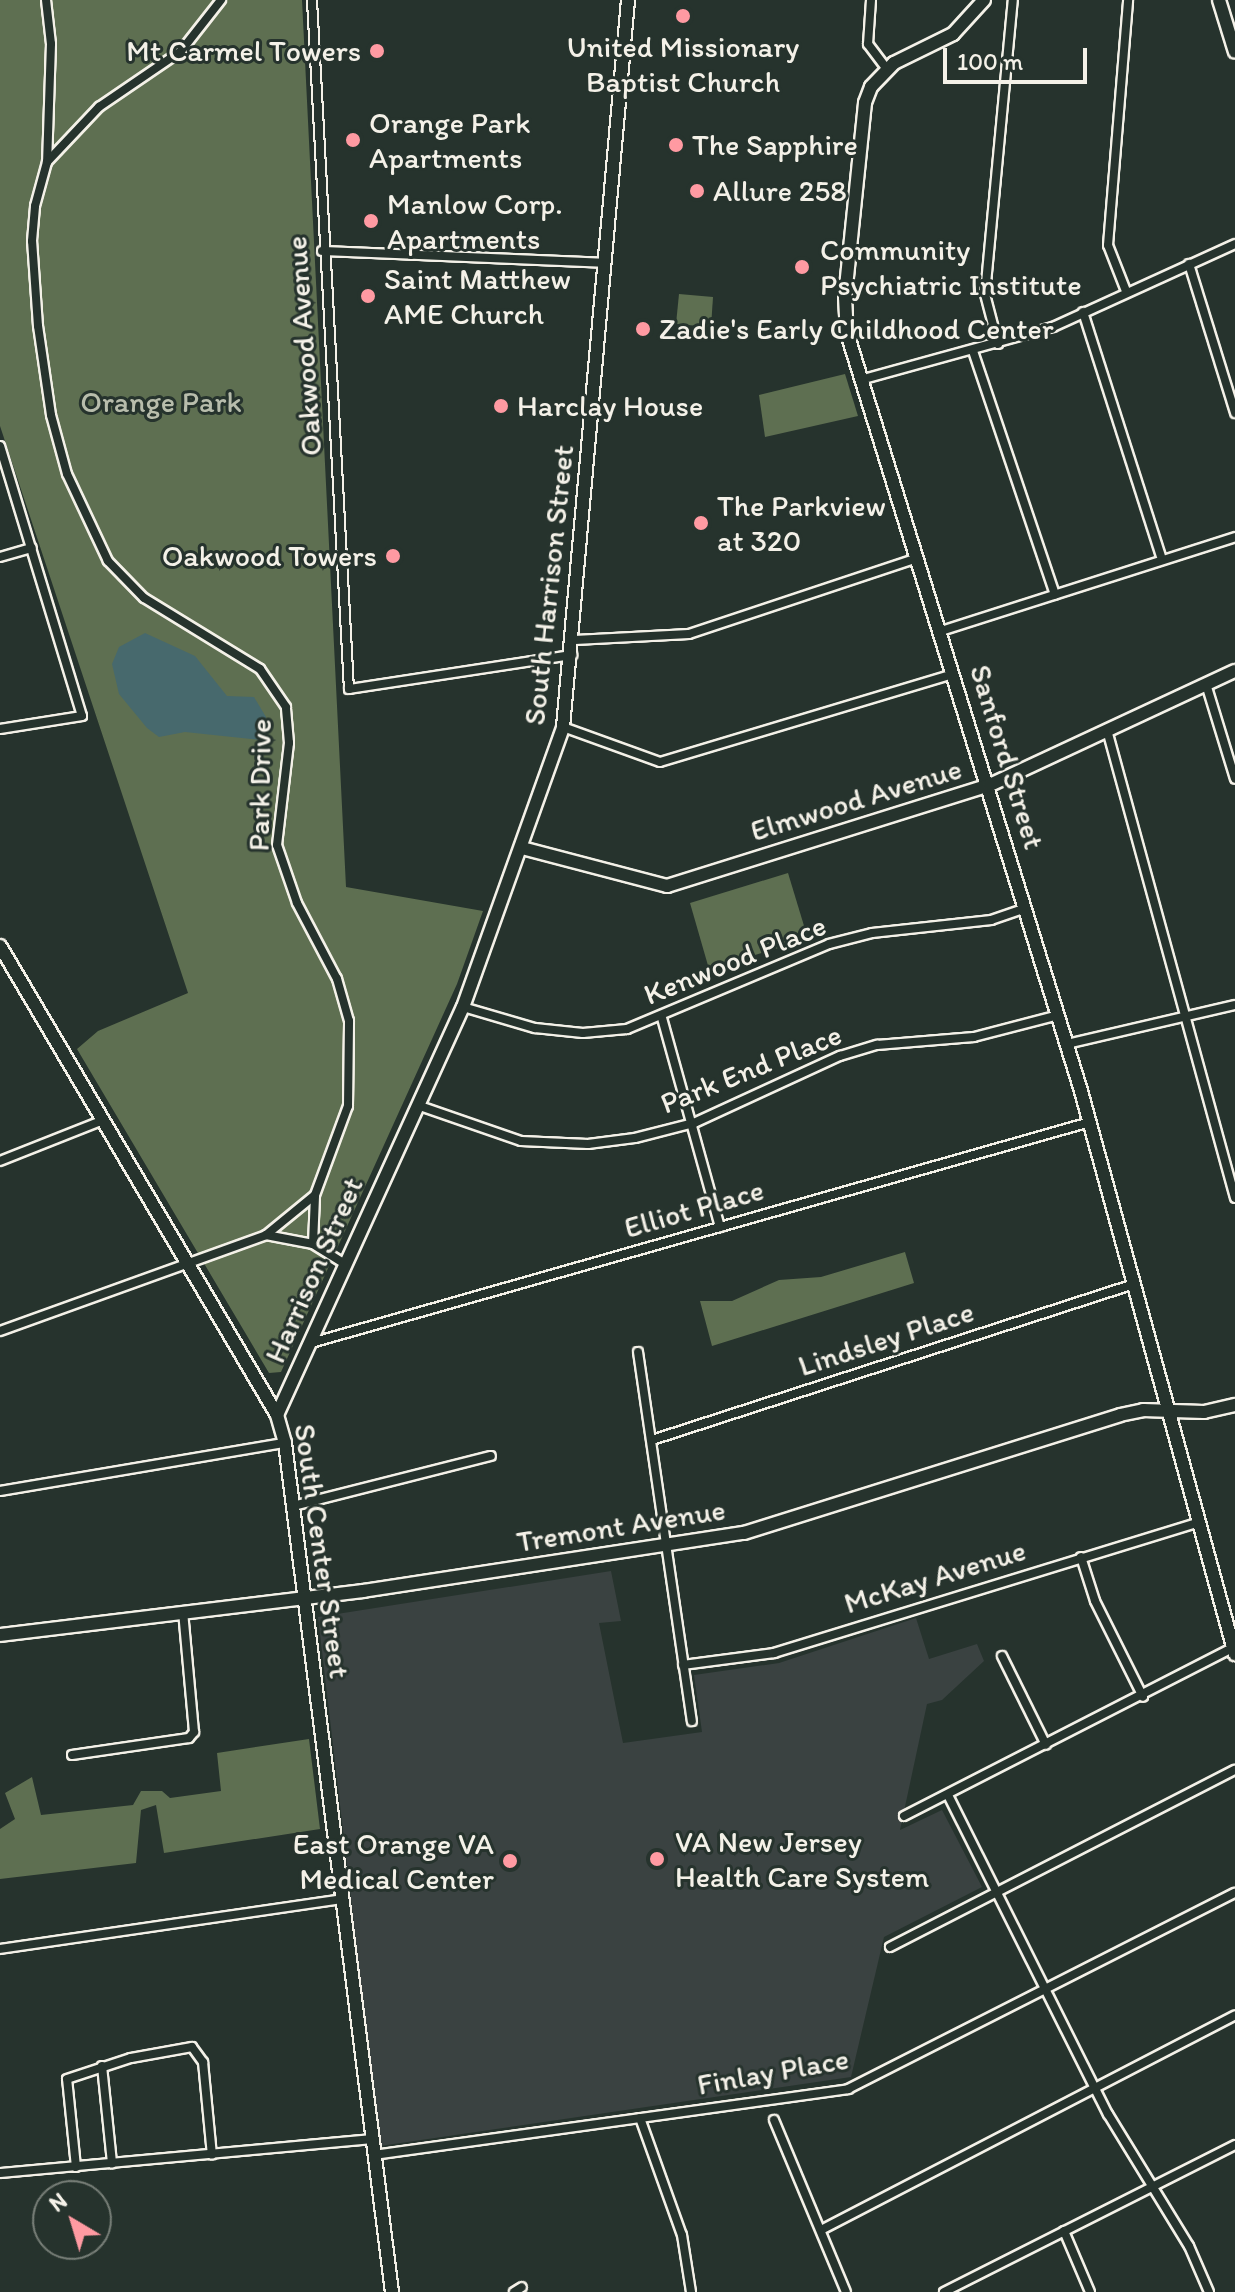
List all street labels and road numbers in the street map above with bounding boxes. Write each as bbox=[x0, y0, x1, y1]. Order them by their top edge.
street label: Oakwood Avenue bbox=[278, 235, 330, 457]
street label: South Harrison Street bbox=[516, 443, 582, 727]
street label: Sanford Street bbox=[962, 661, 1052, 853]
street label: Park Drive bbox=[241, 718, 279, 852]
street label: Elmwood Avenue bbox=[747, 751, 965, 849]
street label: Kenwood Place bbox=[639, 907, 831, 1013]
street label: Park End Place bbox=[656, 1017, 846, 1121]
street label: Harrison Street bbox=[257, 1172, 371, 1368]
street label: Elliot Place bbox=[620, 1172, 768, 1246]
street label: Lindsley Place bbox=[794, 1294, 978, 1384]
street label: South Center Street bbox=[286, 1422, 358, 1680]
street label: Tremont Avenue bbox=[515, 1492, 727, 1560]
street label: McKay Avenue bbox=[840, 1532, 1030, 1622]
street label: Finlay Place bbox=[694, 2041, 852, 2103]

